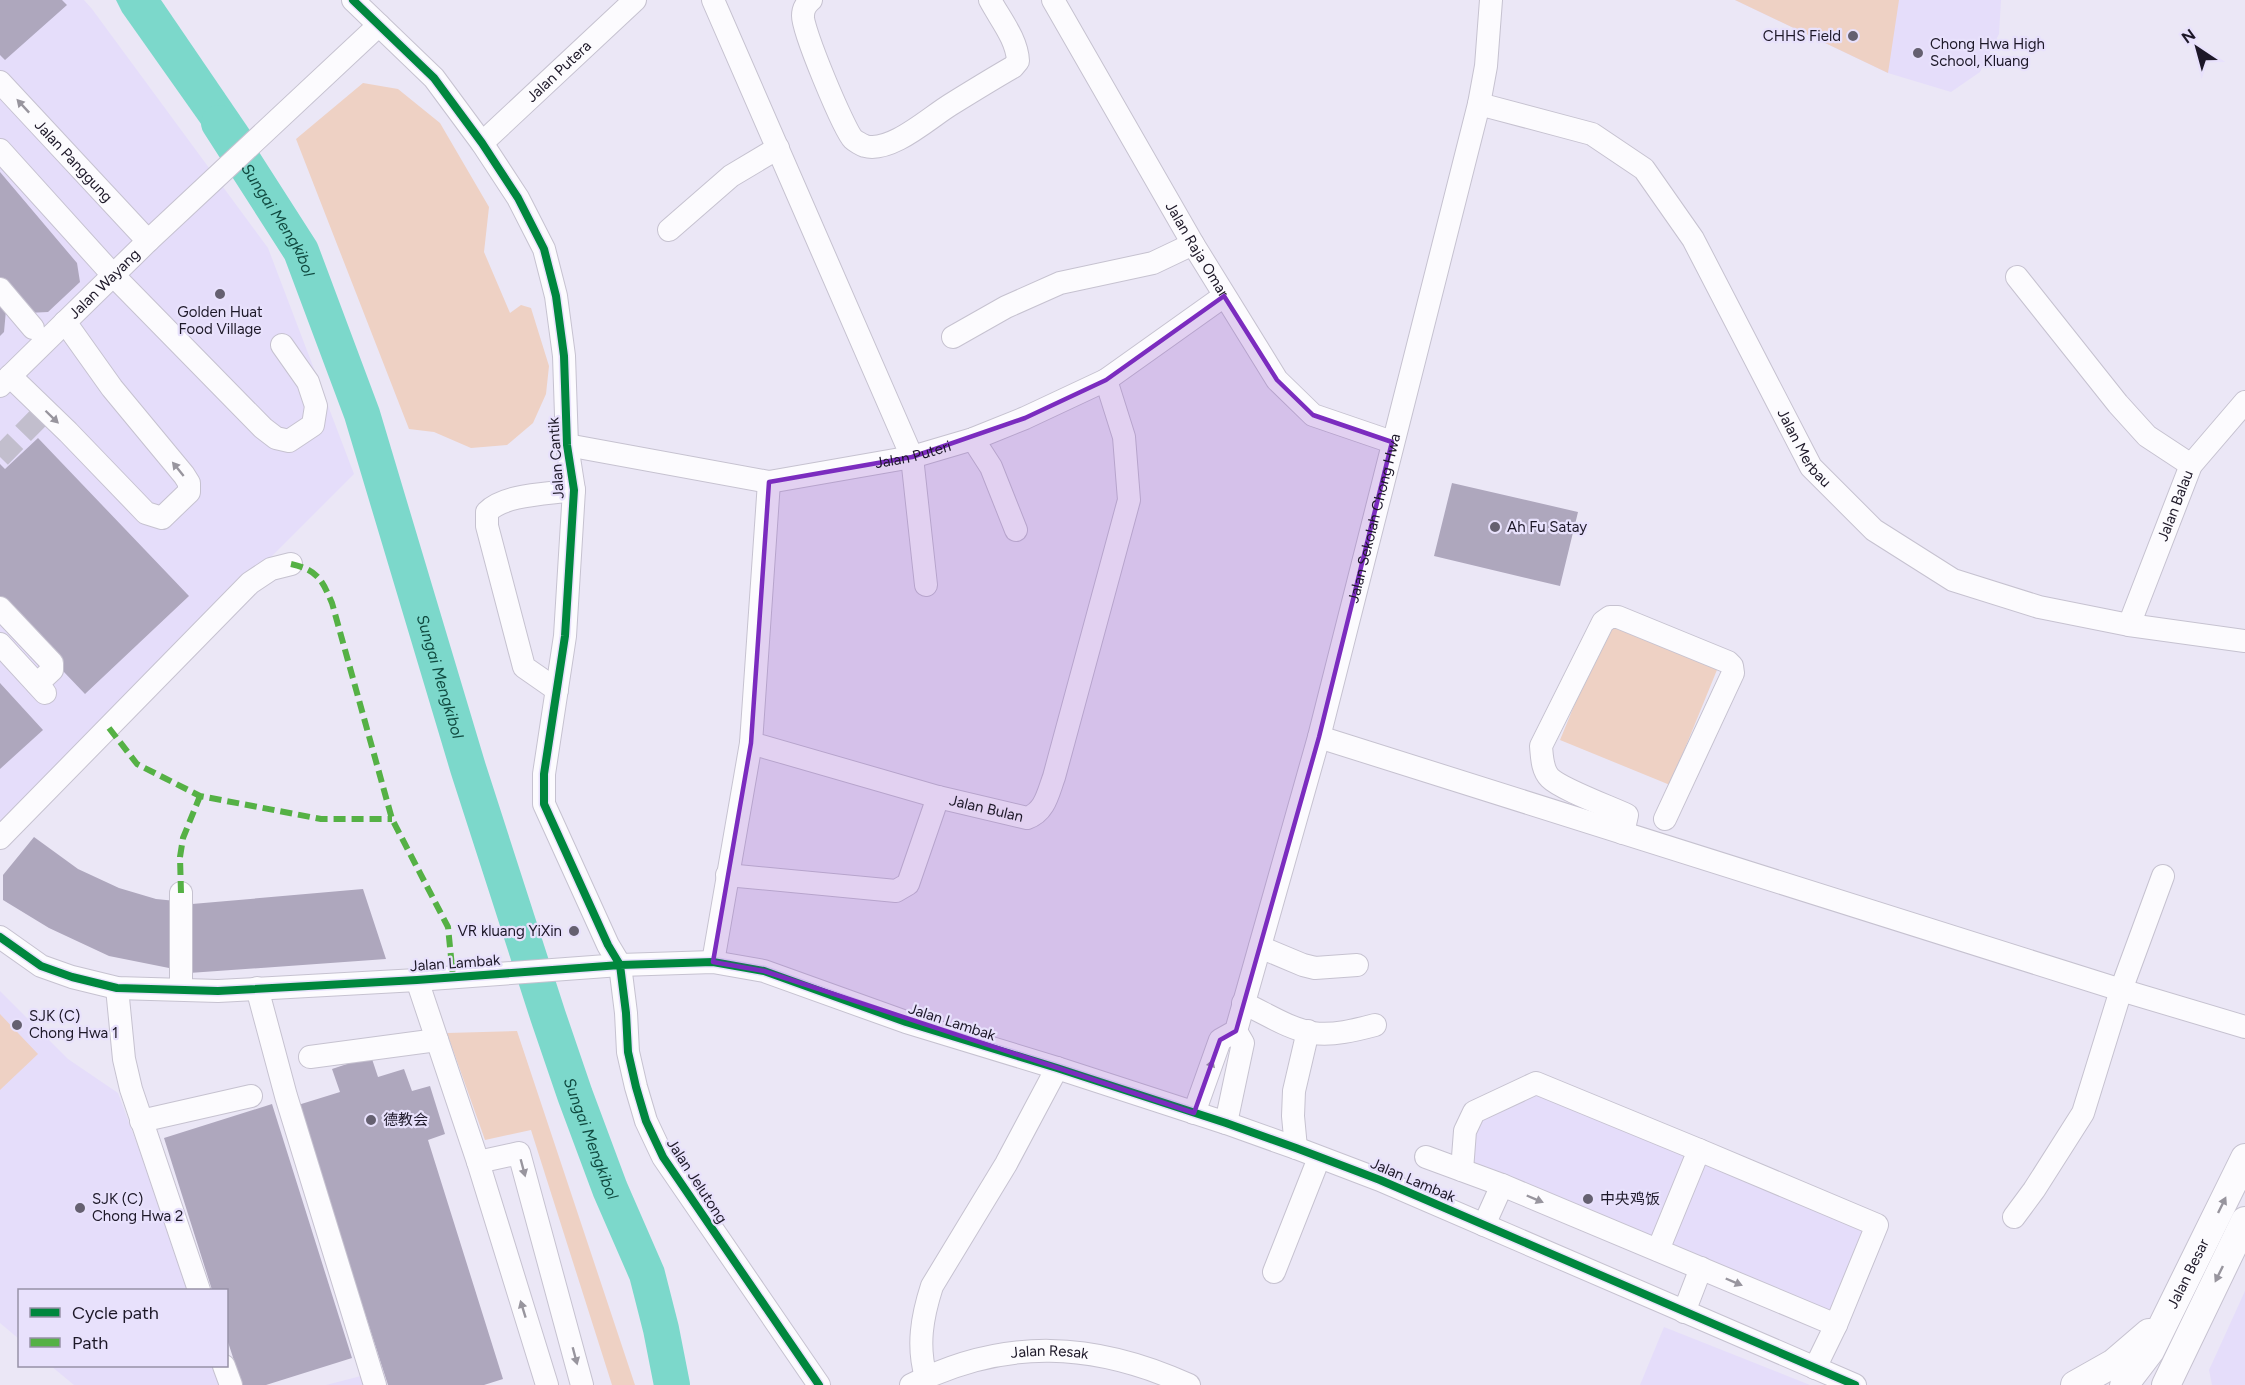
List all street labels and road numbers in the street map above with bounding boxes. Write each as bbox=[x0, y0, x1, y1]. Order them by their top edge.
street label: Jalan Putera bbox=[523, 37, 595, 106]
street label: Jalan Panggung bbox=[31, 116, 116, 206]
street label: Jalan Raja Omar bbox=[1162, 198, 1233, 300]
street label: Jalan Wayang bbox=[65, 245, 144, 323]
street label: Jalan Merbau bbox=[1773, 406, 1835, 491]
street label: Jalan Cantik bbox=[544, 416, 568, 499]
street label: Jalan Sekolah Chong Hwa bbox=[1344, 432, 1404, 605]
street label: Jalan Puteri bbox=[874, 437, 953, 472]
street label: Jalan Balau bbox=[2153, 468, 2197, 544]
street label: Jalan Bulan bbox=[948, 791, 1025, 826]
street label: Jalan Lambak bbox=[409, 951, 501, 975]
street label: Jalan Lambak bbox=[906, 999, 998, 1045]
street label: Jalan Jelutong bbox=[663, 1135, 731, 1227]
street label: Jalan Lambak bbox=[1368, 1154, 1459, 1206]
street label: Jalan Besar bbox=[2163, 1236, 2213, 1312]
street label: Jalan Resak bbox=[1010, 1342, 1090, 1363]

